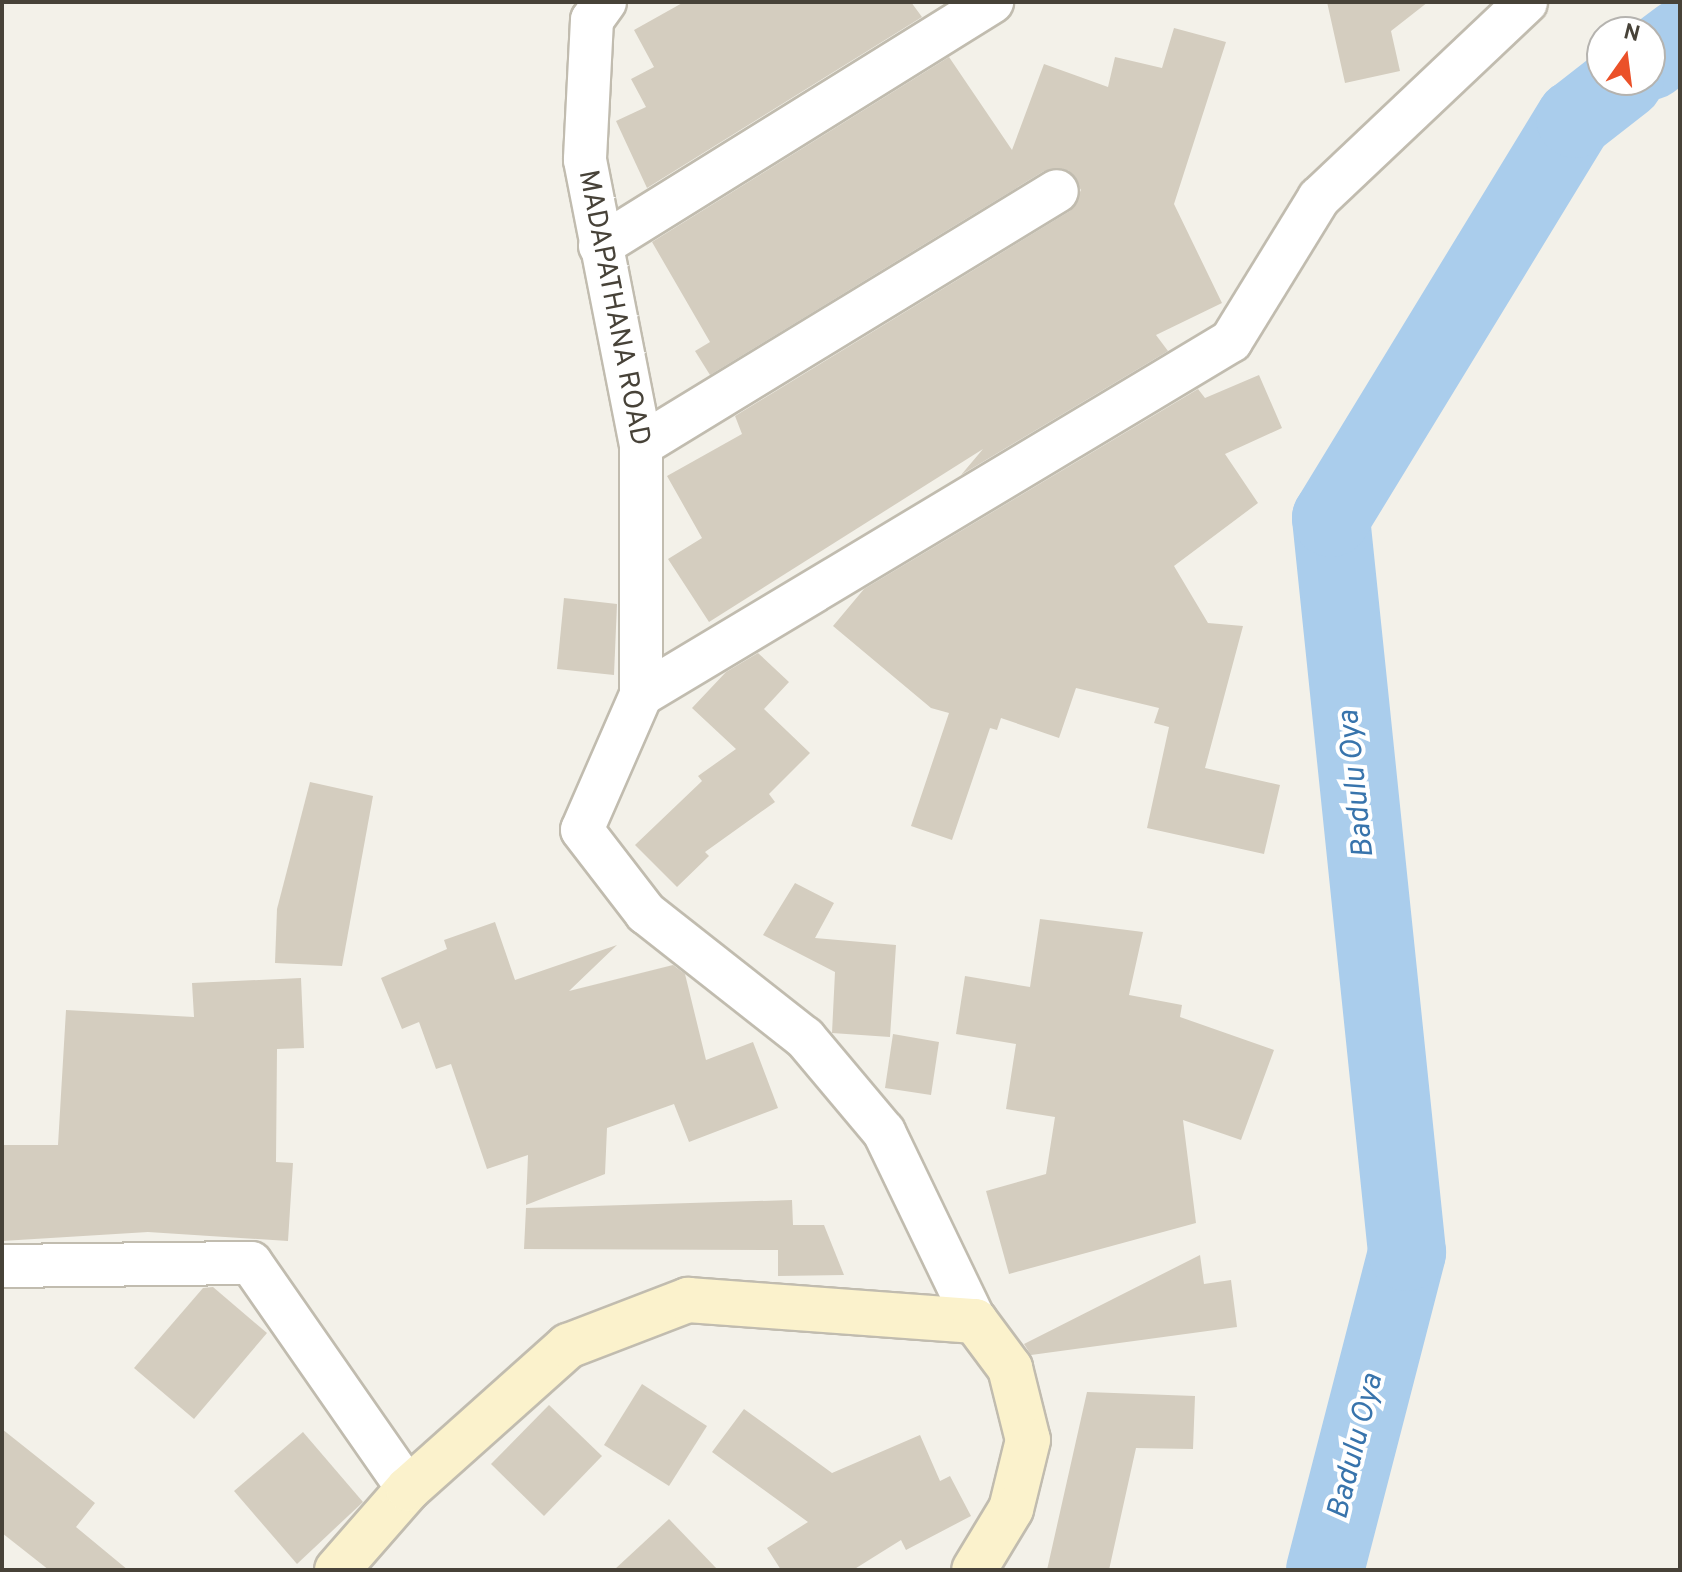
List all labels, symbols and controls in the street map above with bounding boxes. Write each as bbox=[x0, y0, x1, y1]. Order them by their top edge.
north arrow bbox=[1586, 16, 1666, 96]
text: N bbox=[1621, 19, 1642, 49]
street label: MADAPATHANA ROAD bbox=[570, 167, 656, 449]
water label: Badulu Oya bbox=[1332, 708, 1384, 860]
water label: Badulu Oya bbox=[1322, 1371, 1392, 1523]

